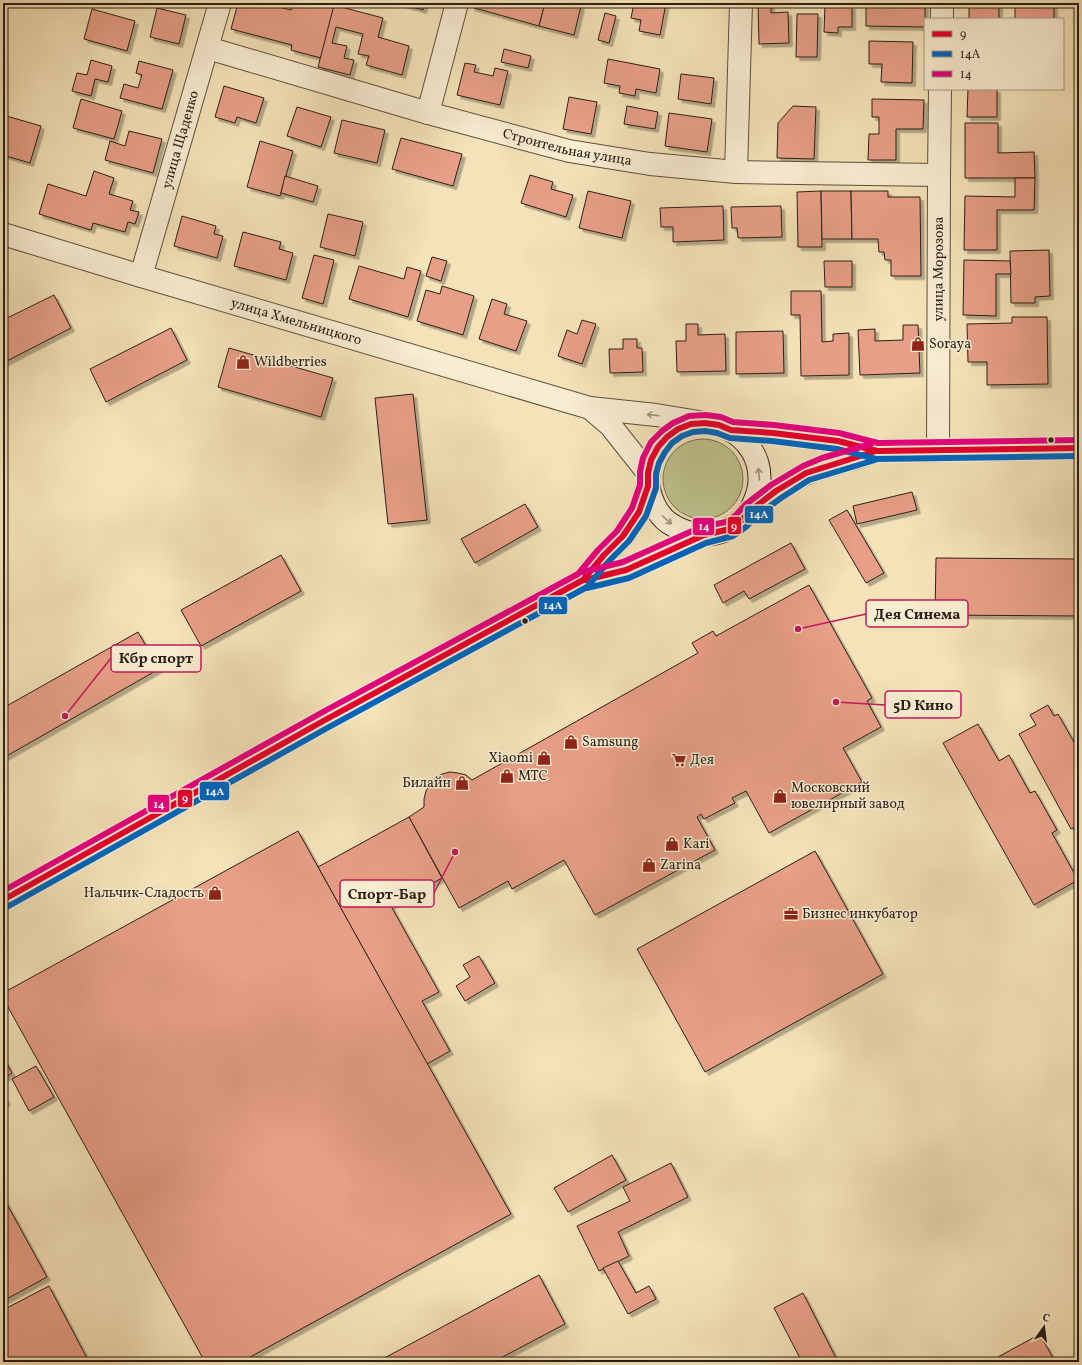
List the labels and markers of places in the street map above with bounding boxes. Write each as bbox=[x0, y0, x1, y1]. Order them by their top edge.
place label: Soraya bbox=[929, 335, 971, 354]
shop icon: Soraya bbox=[910, 336, 926, 352]
place label: Wildberries bbox=[254, 353, 327, 372]
shop icon: Wildberries bbox=[235, 354, 251, 370]
unlabelled marker bbox=[1046, 435, 1056, 445]
callout: Дея Синема bbox=[866, 600, 968, 627]
unlabelled marker bbox=[520, 616, 530, 626]
callout: Кбр спорт bbox=[111, 645, 201, 672]
callout: 5D Кино bbox=[885, 691, 961, 718]
place label: Samsung bbox=[582, 733, 639, 752]
shop icon: Samsung bbox=[563, 734, 579, 750]
place label: Xiaomi bbox=[488, 749, 533, 768]
shop icon: Xiaomi bbox=[536, 750, 552, 766]
place label: Дея bbox=[690, 751, 714, 770]
supermarket icon: Дея bbox=[671, 752, 687, 768]
place label: МТС bbox=[518, 767, 548, 786]
shop icon: МТС bbox=[499, 768, 515, 784]
place label: Билайн bbox=[402, 774, 451, 793]
shop icon: Билайн bbox=[454, 775, 470, 791]
place label: Московский ювелирный завод bbox=[791, 779, 905, 814]
shop icon: Московский ювелирный завод bbox=[772, 788, 788, 804]
place label: Kari bbox=[683, 835, 710, 854]
shop icon: Kari bbox=[664, 836, 680, 852]
place label: Zarina bbox=[660, 856, 701, 875]
shop icon: Zarina bbox=[641, 857, 657, 873]
callout: Спорт-Бар bbox=[340, 880, 434, 907]
place label: Нальчик-Сладость bbox=[84, 884, 204, 903]
shop icon: Нальчик-Сладость bbox=[207, 885, 223, 901]
place label: Бизнес инкубатор bbox=[802, 905, 918, 924]
office icon: Бизнес инкубатор bbox=[783, 906, 799, 922]

